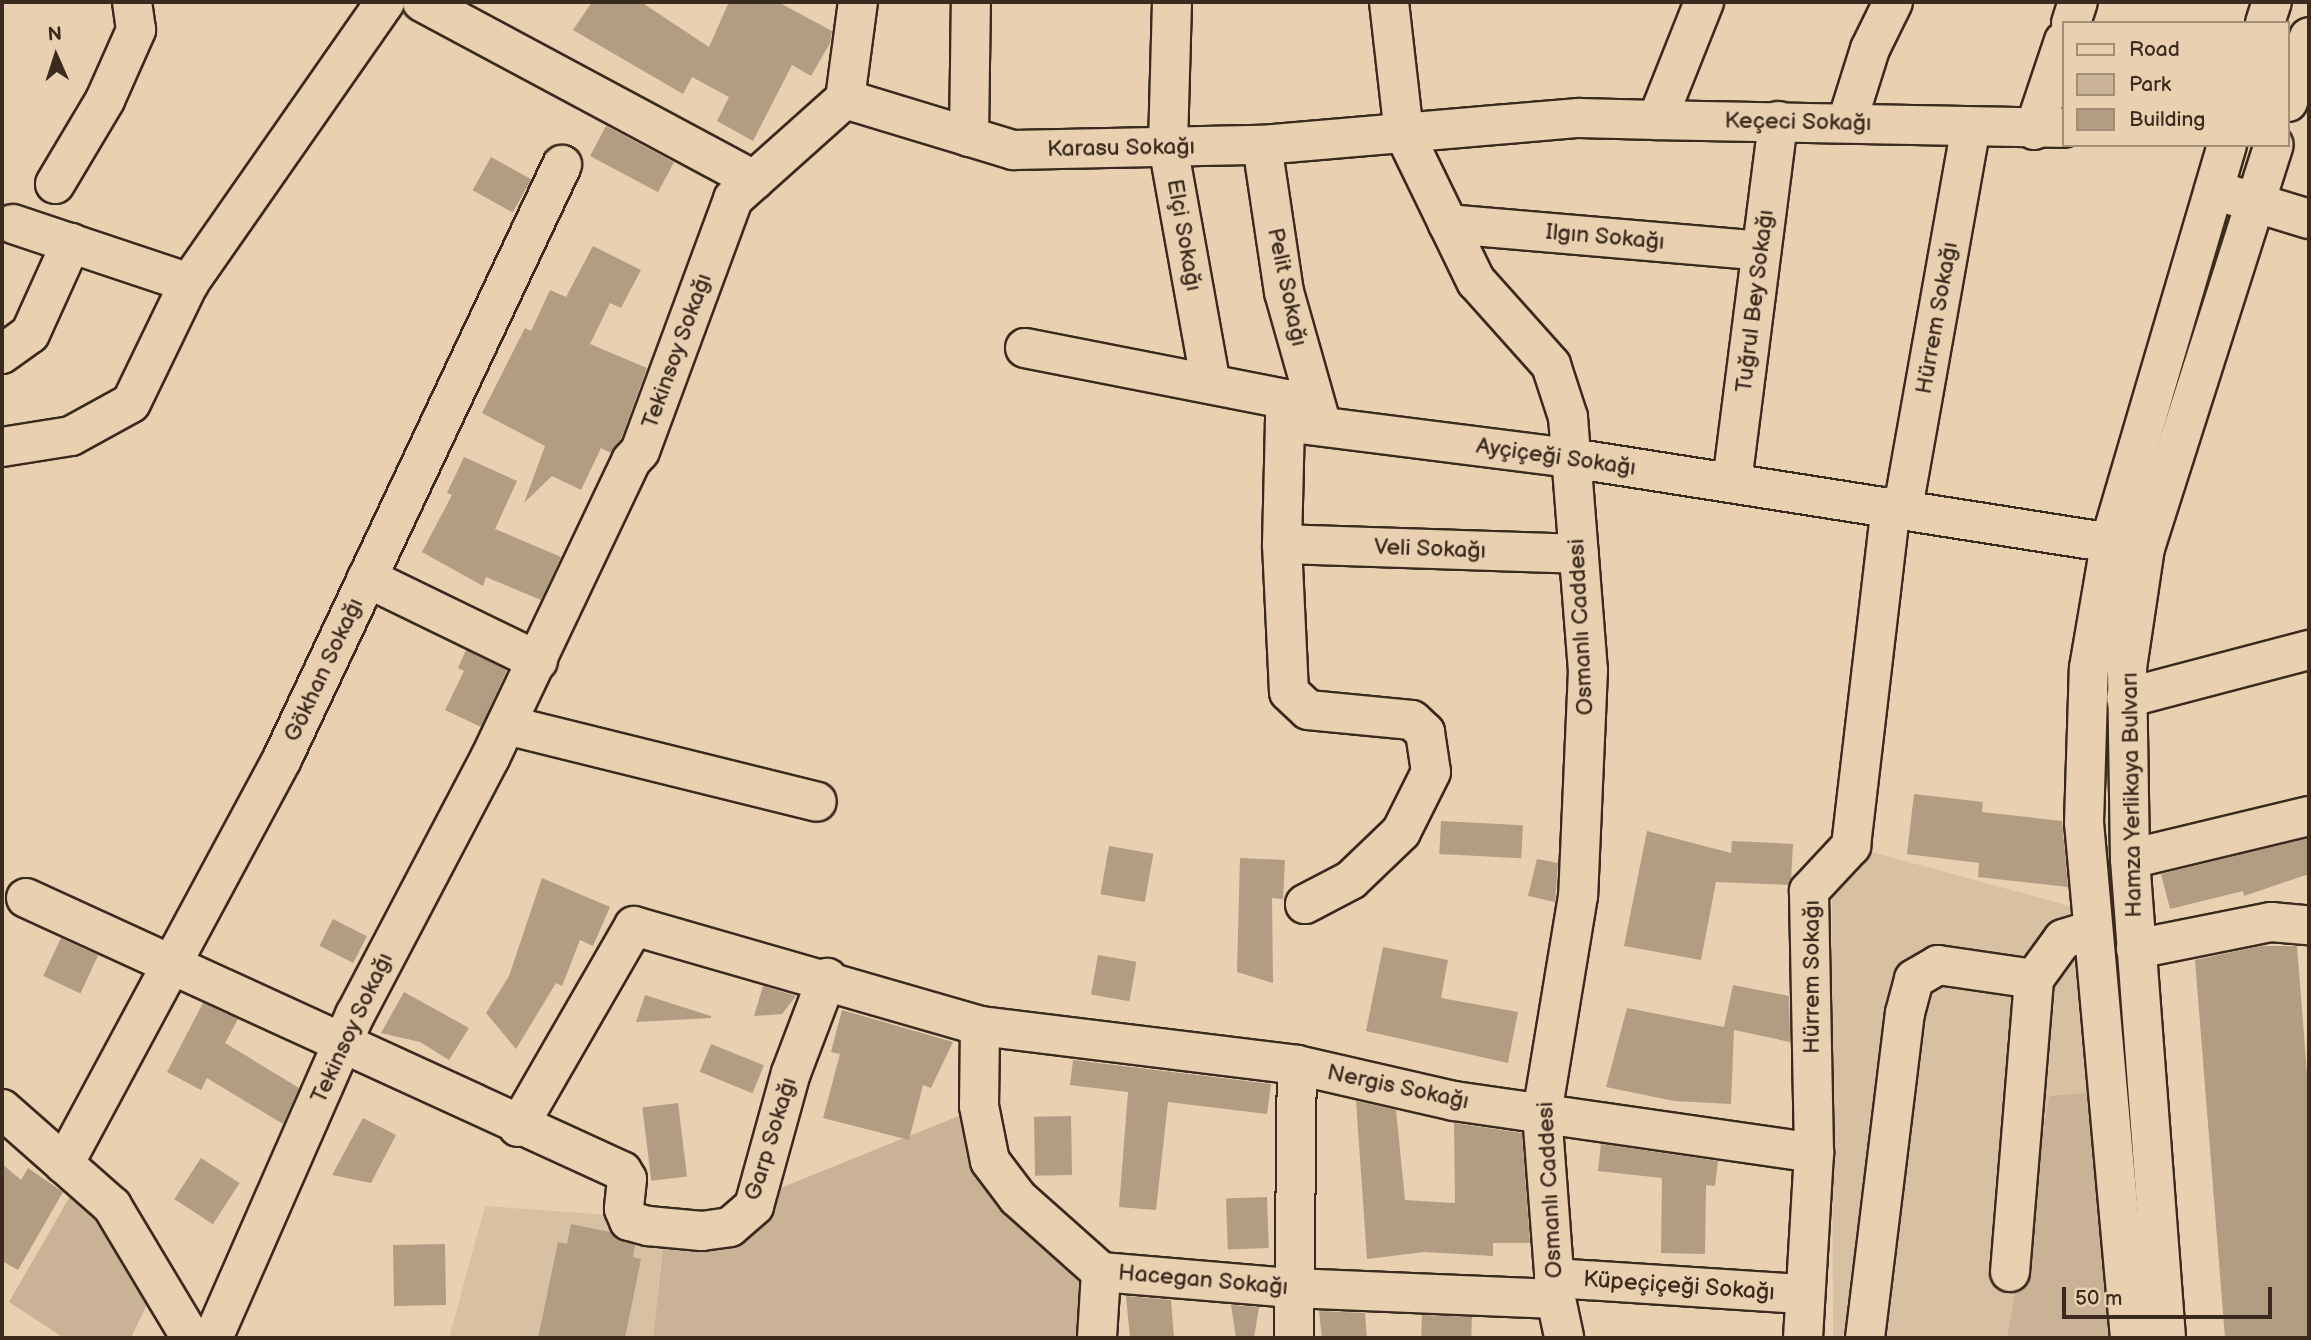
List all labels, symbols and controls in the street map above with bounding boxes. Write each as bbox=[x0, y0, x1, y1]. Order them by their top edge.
north arrow bbox=[21, 21, 91, 91]
legend bbox=[2062, 21, 2290, 147]
text: N bbox=[47, 23, 63, 46]
text: Road bbox=[2129, 37, 2180, 62]
text: Park bbox=[2129, 72, 2171, 97]
street label: Keçeci Sokağı bbox=[1724, 107, 1872, 137]
text: Building bbox=[2129, 107, 2205, 132]
street label: Karasu Sokağı bbox=[1047, 133, 1195, 163]
street label: Elçi Sokağı bbox=[1161, 177, 1207, 293]
street label: Tuğrul Bey Sokağı bbox=[1730, 207, 1780, 395]
street label: Ilgın Sokağı bbox=[1544, 218, 1666, 256]
street label: Pelit Sokağı bbox=[1261, 225, 1313, 349]
street label: Hürrem Sokağı bbox=[1910, 240, 1964, 396]
street label: Tekinsoy Sokağı bbox=[636, 269, 718, 433]
street label: Ayçiçeği Sokağı bbox=[1474, 432, 1638, 482]
street label: Veli Sokağı bbox=[1373, 533, 1487, 565]
street label: Osmanlı Caddesi bbox=[1563, 538, 1599, 716]
street label: Gökhan Sokağı bbox=[279, 593, 369, 747]
street label: Hamza Yerlikaya Bulvarı bbox=[2116, 671, 2148, 919]
street label: Hürrem Sokağı bbox=[1798, 900, 1826, 1054]
street label: Tekinsoy Sokağı bbox=[305, 947, 399, 1109]
street label: Nergis Sokağı bbox=[1324, 1058, 1472, 1116]
street label: Garp Sokağı bbox=[739, 1074, 803, 1204]
street label: Osmanlı Caddesi bbox=[1532, 1101, 1568, 1279]
street label: Hacegan Sokağı bbox=[1117, 1259, 1289, 1301]
street label: Küpeçiçeği Sokağı bbox=[1582, 1266, 1776, 1306]
scale bar bbox=[2066, 1274, 2276, 1318]
text: 50 m bbox=[2075, 1286, 2122, 1311]

